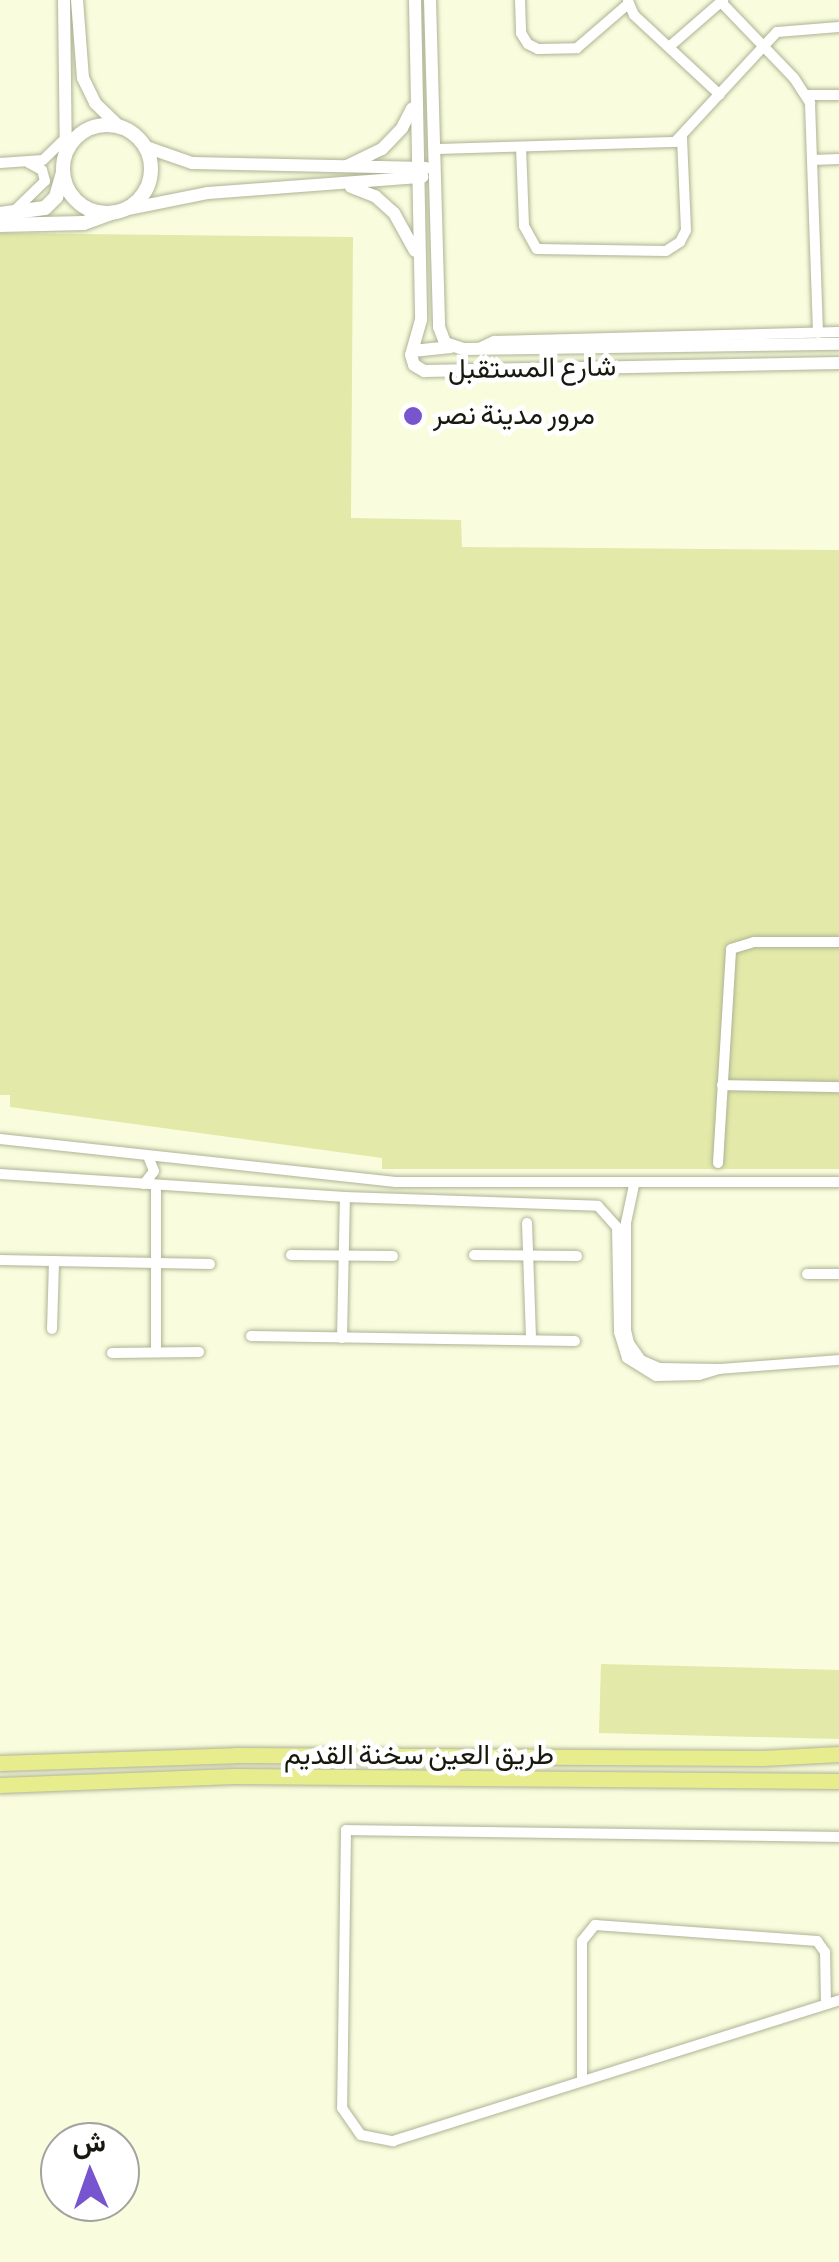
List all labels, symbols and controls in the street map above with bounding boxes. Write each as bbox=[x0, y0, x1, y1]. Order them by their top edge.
street label: شارع المستقبل bbox=[448, 351, 616, 387]
place label: مرور مدينة نصر bbox=[433, 399, 595, 433]
marker: مرور مدينة نصر bbox=[402, 405, 424, 427]
street label: طريق العين سخنة القديم bbox=[284, 1739, 554, 1773]
north arrow bbox=[40, 2122, 140, 2222]
text: ش bbox=[72, 2129, 106, 2159]

